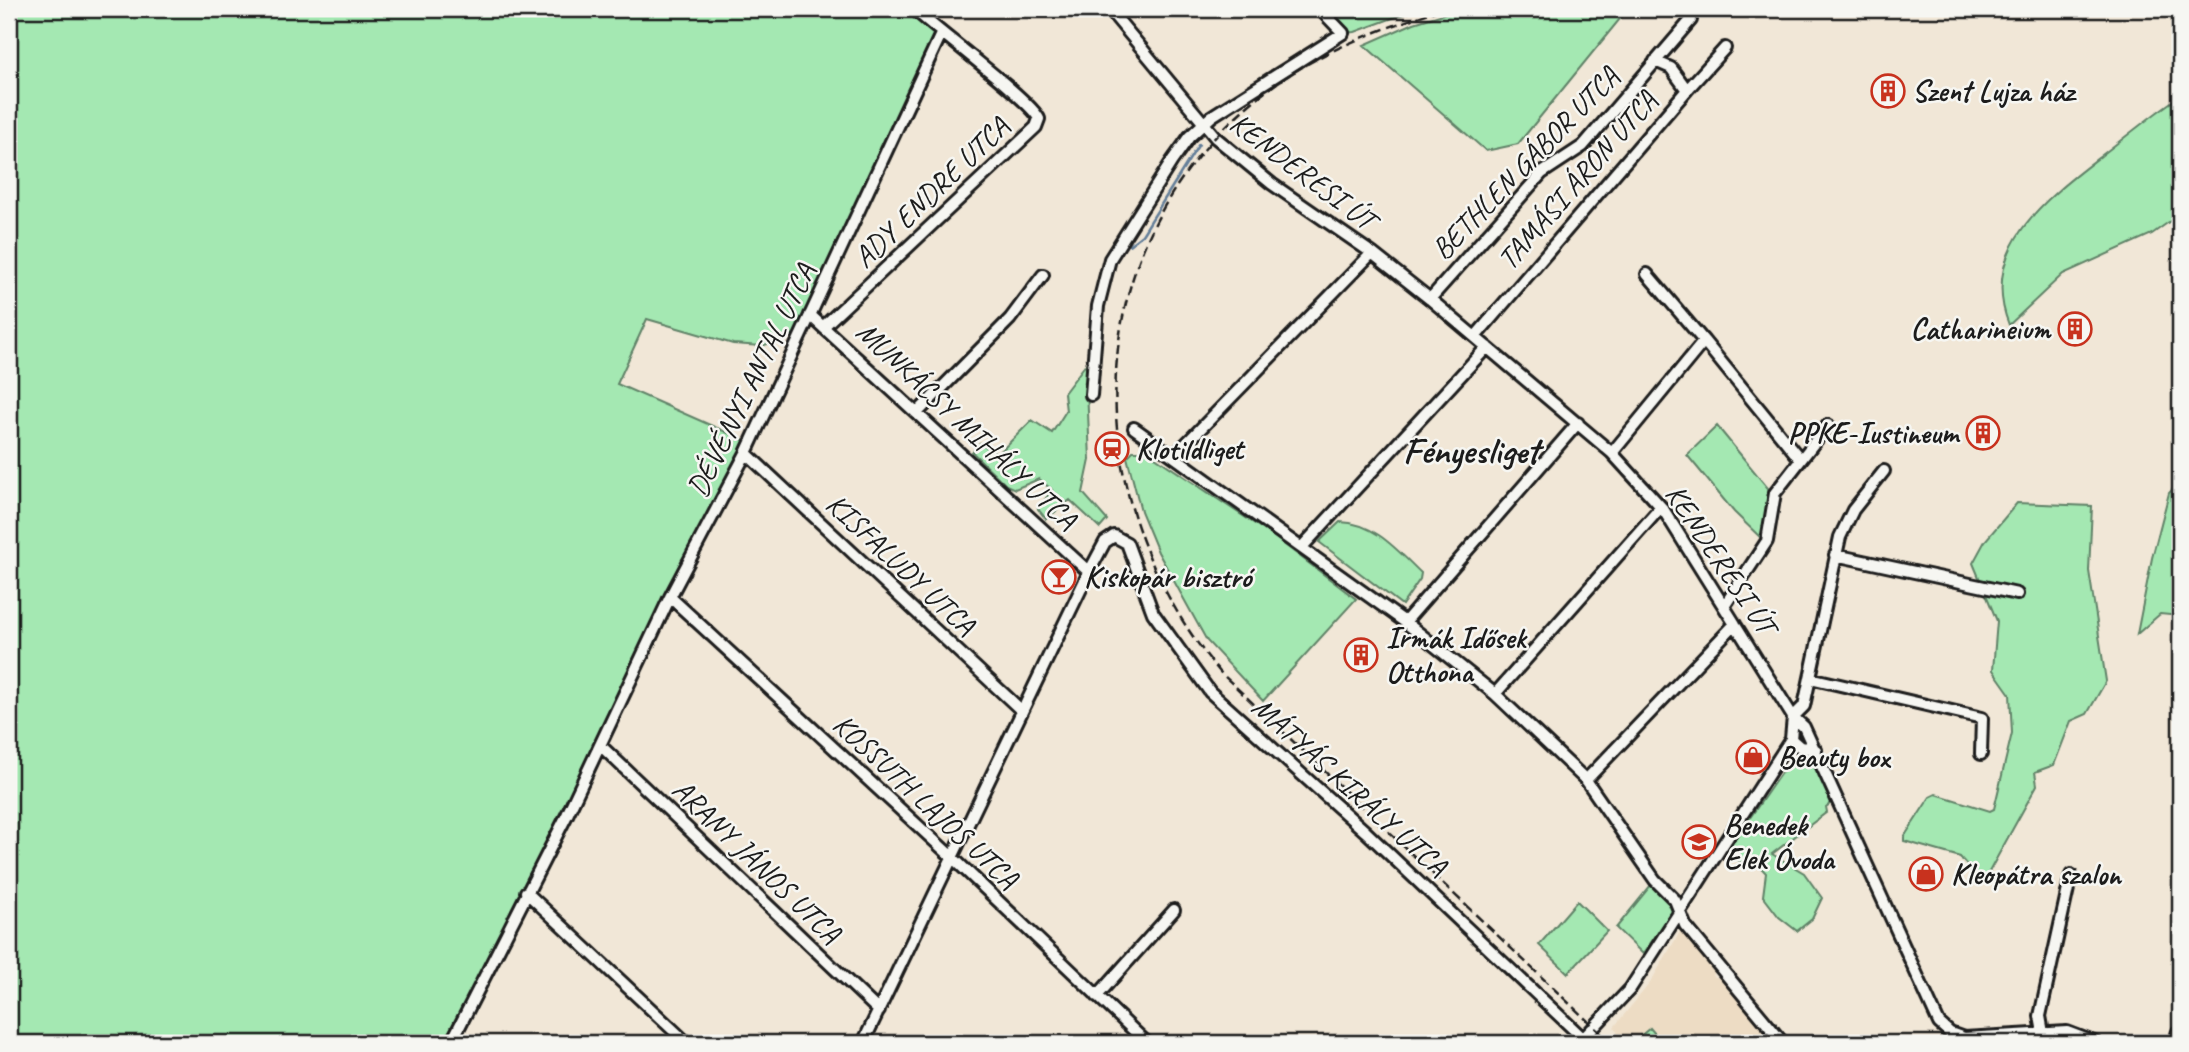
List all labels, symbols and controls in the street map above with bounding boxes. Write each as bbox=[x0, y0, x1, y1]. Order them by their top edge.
street label: BETHLEN GÁBOR UTCA bbox=[1423, 58, 1628, 268]
building icon: Szent Lujza ház bbox=[1869, 72, 1907, 110]
place label: Szent Lujza ház bbox=[1912, 72, 2077, 110]
street label: TAMÁSI ÁRON UTCA bbox=[1489, 82, 1666, 277]
street label: KENDERESI ÚT bbox=[1223, 104, 1388, 242]
street label: ADY ENDRE UTCA bbox=[845, 108, 1017, 276]
street label: DÉVÉNYI ANTAL UTCA bbox=[678, 257, 824, 503]
place label: Catharineium bbox=[1910, 310, 2052, 348]
building icon: Catharineium bbox=[2056, 310, 2094, 348]
street label: MUNKÁCSY MIHÁLY UTCA bbox=[849, 313, 1086, 538]
place label: PPKE-Iustineum bbox=[1788, 414, 1961, 452]
building icon: PPKE-Iustineum bbox=[1964, 414, 2002, 452]
district label: Fényesliget bbox=[1403, 427, 1545, 474]
station icon: Klotildliget bbox=[1093, 430, 1131, 468]
place label: Klotildliget bbox=[1136, 430, 1246, 468]
street label: KENDERESI ÚT bbox=[1657, 477, 1788, 646]
street label: KISFALUDY UTCA bbox=[818, 485, 985, 644]
bar icon: Kiskopár bisztró bbox=[1040, 558, 1078, 596]
place label: Kiskopár bisztró bbox=[1084, 558, 1255, 596]
place label: Irmák Idősek Otthona bbox=[1386, 619, 1528, 691]
building icon: Irmák Idősek Otthona bbox=[1342, 636, 1380, 674]
street label: MÁTYÁS KIRÁLY UTCA bbox=[1244, 688, 1457, 885]
street label: KOSSUTH LAJOS UTCA bbox=[825, 705, 1027, 897]
shop icon: Beauty box bbox=[1734, 738, 1772, 776]
place label: Beauty box bbox=[1778, 738, 1892, 777]
street label: ARANY JÁNOS UTCA bbox=[664, 771, 850, 952]
place label: Benedek Elek Óvoda bbox=[1724, 806, 1837, 878]
school or university icon: Benedek Elek Óvoda bbox=[1680, 823, 1718, 861]
shop icon: Kleopátra szalon bbox=[1907, 855, 1945, 893]
place label: Kleopátra szalon bbox=[1951, 855, 2123, 893]

